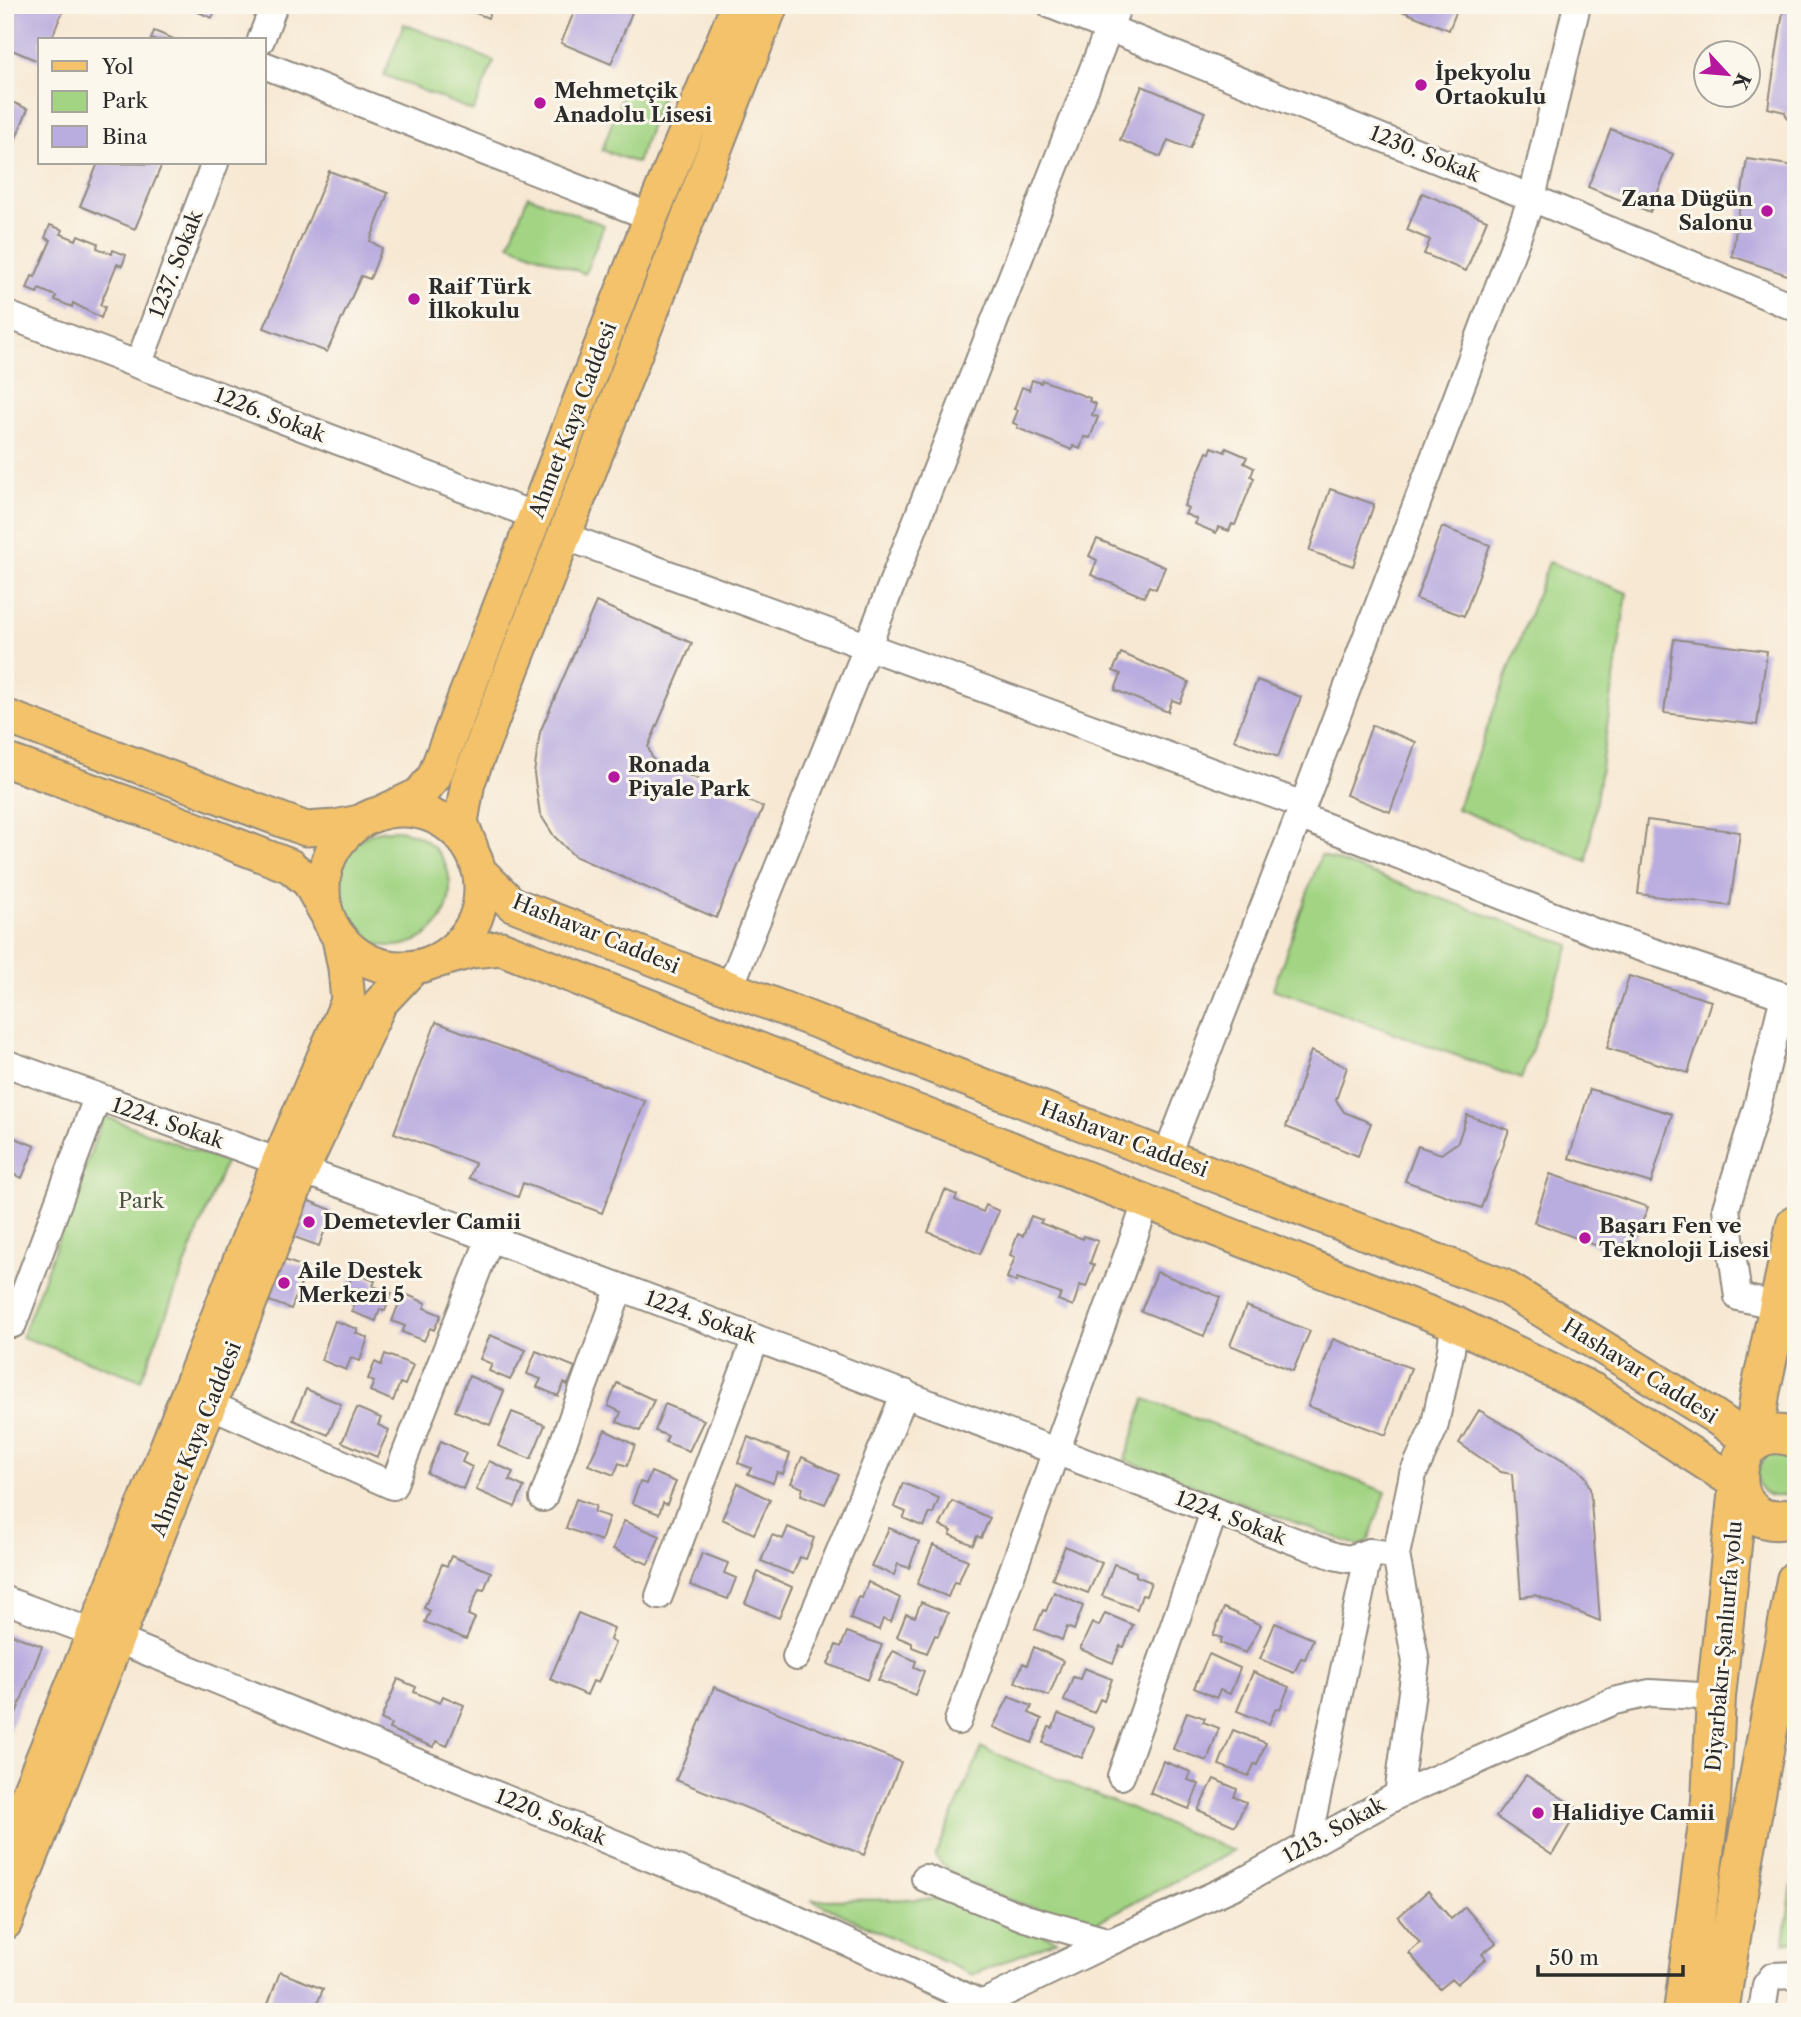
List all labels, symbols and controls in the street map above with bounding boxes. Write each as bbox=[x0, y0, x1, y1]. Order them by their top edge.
legend bbox=[38, 38, 266, 164]
north arrow bbox=[1692, 38, 1762, 108]
text: Yol bbox=[101, 54, 134, 79]
place label: İpekyolu Ortaokulu bbox=[1435, 60, 1546, 109]
text: K bbox=[1728, 69, 1755, 94]
marker: İpekyolu Ortaokulu bbox=[1413, 77, 1429, 93]
place label: Mehmetçik Anadolu Lisesi bbox=[553, 78, 713, 127]
text: Park bbox=[102, 88, 148, 113]
marker: Mehmetçik Anadolu Lisesi bbox=[532, 95, 548, 111]
street label: 1230. Sokak bbox=[1366, 120, 1485, 187]
text: Bina bbox=[102, 124, 148, 149]
place label: Zana Dügün Salonu bbox=[1621, 186, 1754, 235]
marker: Zana Dügün Salonu bbox=[1759, 203, 1775, 219]
street label: 1237. Sokak bbox=[144, 206, 208, 321]
place label: Raif Türk İlkokulu bbox=[428, 274, 532, 323]
marker: Raif Türk İlkokulu bbox=[406, 291, 422, 307]
street label: Ahmet Kaya Caddesi bbox=[523, 318, 621, 522]
street label: 1226. Sokak bbox=[211, 382, 330, 447]
place label: Ronada Piyale Park bbox=[628, 752, 751, 801]
marker: Ronada Piyale Park bbox=[606, 769, 622, 785]
street label: Hashavar Caddesi bbox=[509, 889, 683, 978]
street label: 1224. Sokak bbox=[109, 1092, 228, 1154]
street label: Hashavar Caddesi bbox=[1037, 1095, 1212, 1182]
park label: Park bbox=[118, 1188, 165, 1213]
place label: Demetevler Camii bbox=[323, 1209, 521, 1234]
place label: Başarı Fen ve Teknoloji Lisesi bbox=[1599, 1213, 1770, 1262]
marker: Demetevler Camii bbox=[301, 1214, 317, 1230]
marker: Başarı Fen ve Teknoloji Lisesi bbox=[1577, 1230, 1593, 1246]
place label: Aile Destek Merkezi 5 bbox=[297, 1258, 423, 1307]
marker: Aile Destek Merkezi 5 bbox=[276, 1275, 292, 1291]
street label: 1224. Sokak bbox=[642, 1285, 761, 1349]
street label: Hashavar Caddesi bbox=[1558, 1313, 1722, 1428]
street label: Ahmet Kaya Caddesi bbox=[145, 1338, 246, 1541]
street label: 1224. Sokak bbox=[1172, 1485, 1291, 1550]
street label: Diyarbakır-Şanlıurfa yolu bbox=[1700, 1519, 1747, 1772]
street label: 1220. Sokak bbox=[492, 1783, 611, 1850]
street label: 1213. Sokak bbox=[1278, 1791, 1390, 1868]
place label: Halidiye Camii bbox=[1552, 1800, 1715, 1825]
marker: Halidiye Camii bbox=[1530, 1805, 1546, 1821]
scale bar bbox=[1538, 1933, 1684, 1977]
text: 50 m bbox=[1549, 1945, 1599, 1970]

